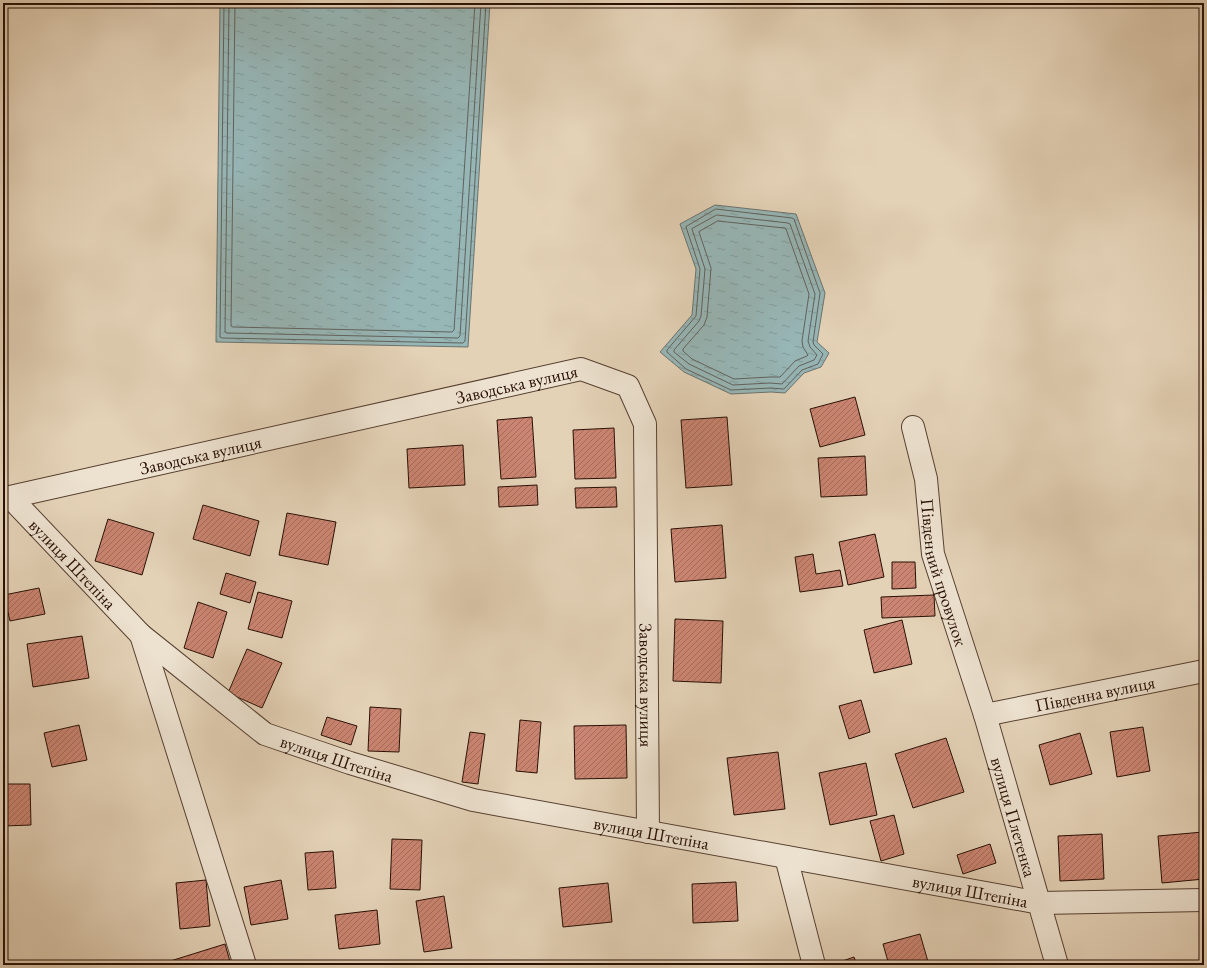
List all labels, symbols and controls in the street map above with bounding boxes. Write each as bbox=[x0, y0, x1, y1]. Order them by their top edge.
street label: Заводська вулиця bbox=[453, 359, 580, 408]
street label: Заводська вулиця bbox=[137, 430, 263, 479]
street label: Південний провулок bbox=[916, 497, 974, 649]
street label: вулиця Штепіна bbox=[25, 513, 122, 614]
street label: Заводська вулиця bbox=[635, 623, 659, 747]
street label: Південна вулиця bbox=[1033, 670, 1157, 716]
street label: вулиця Штепіна bbox=[278, 729, 397, 787]
street label: вулиця Плетенка bbox=[986, 754, 1043, 880]
street label: вулиця Штепіна bbox=[592, 811, 712, 854]
street label: вулиця Штепіна bbox=[911, 869, 1031, 912]

